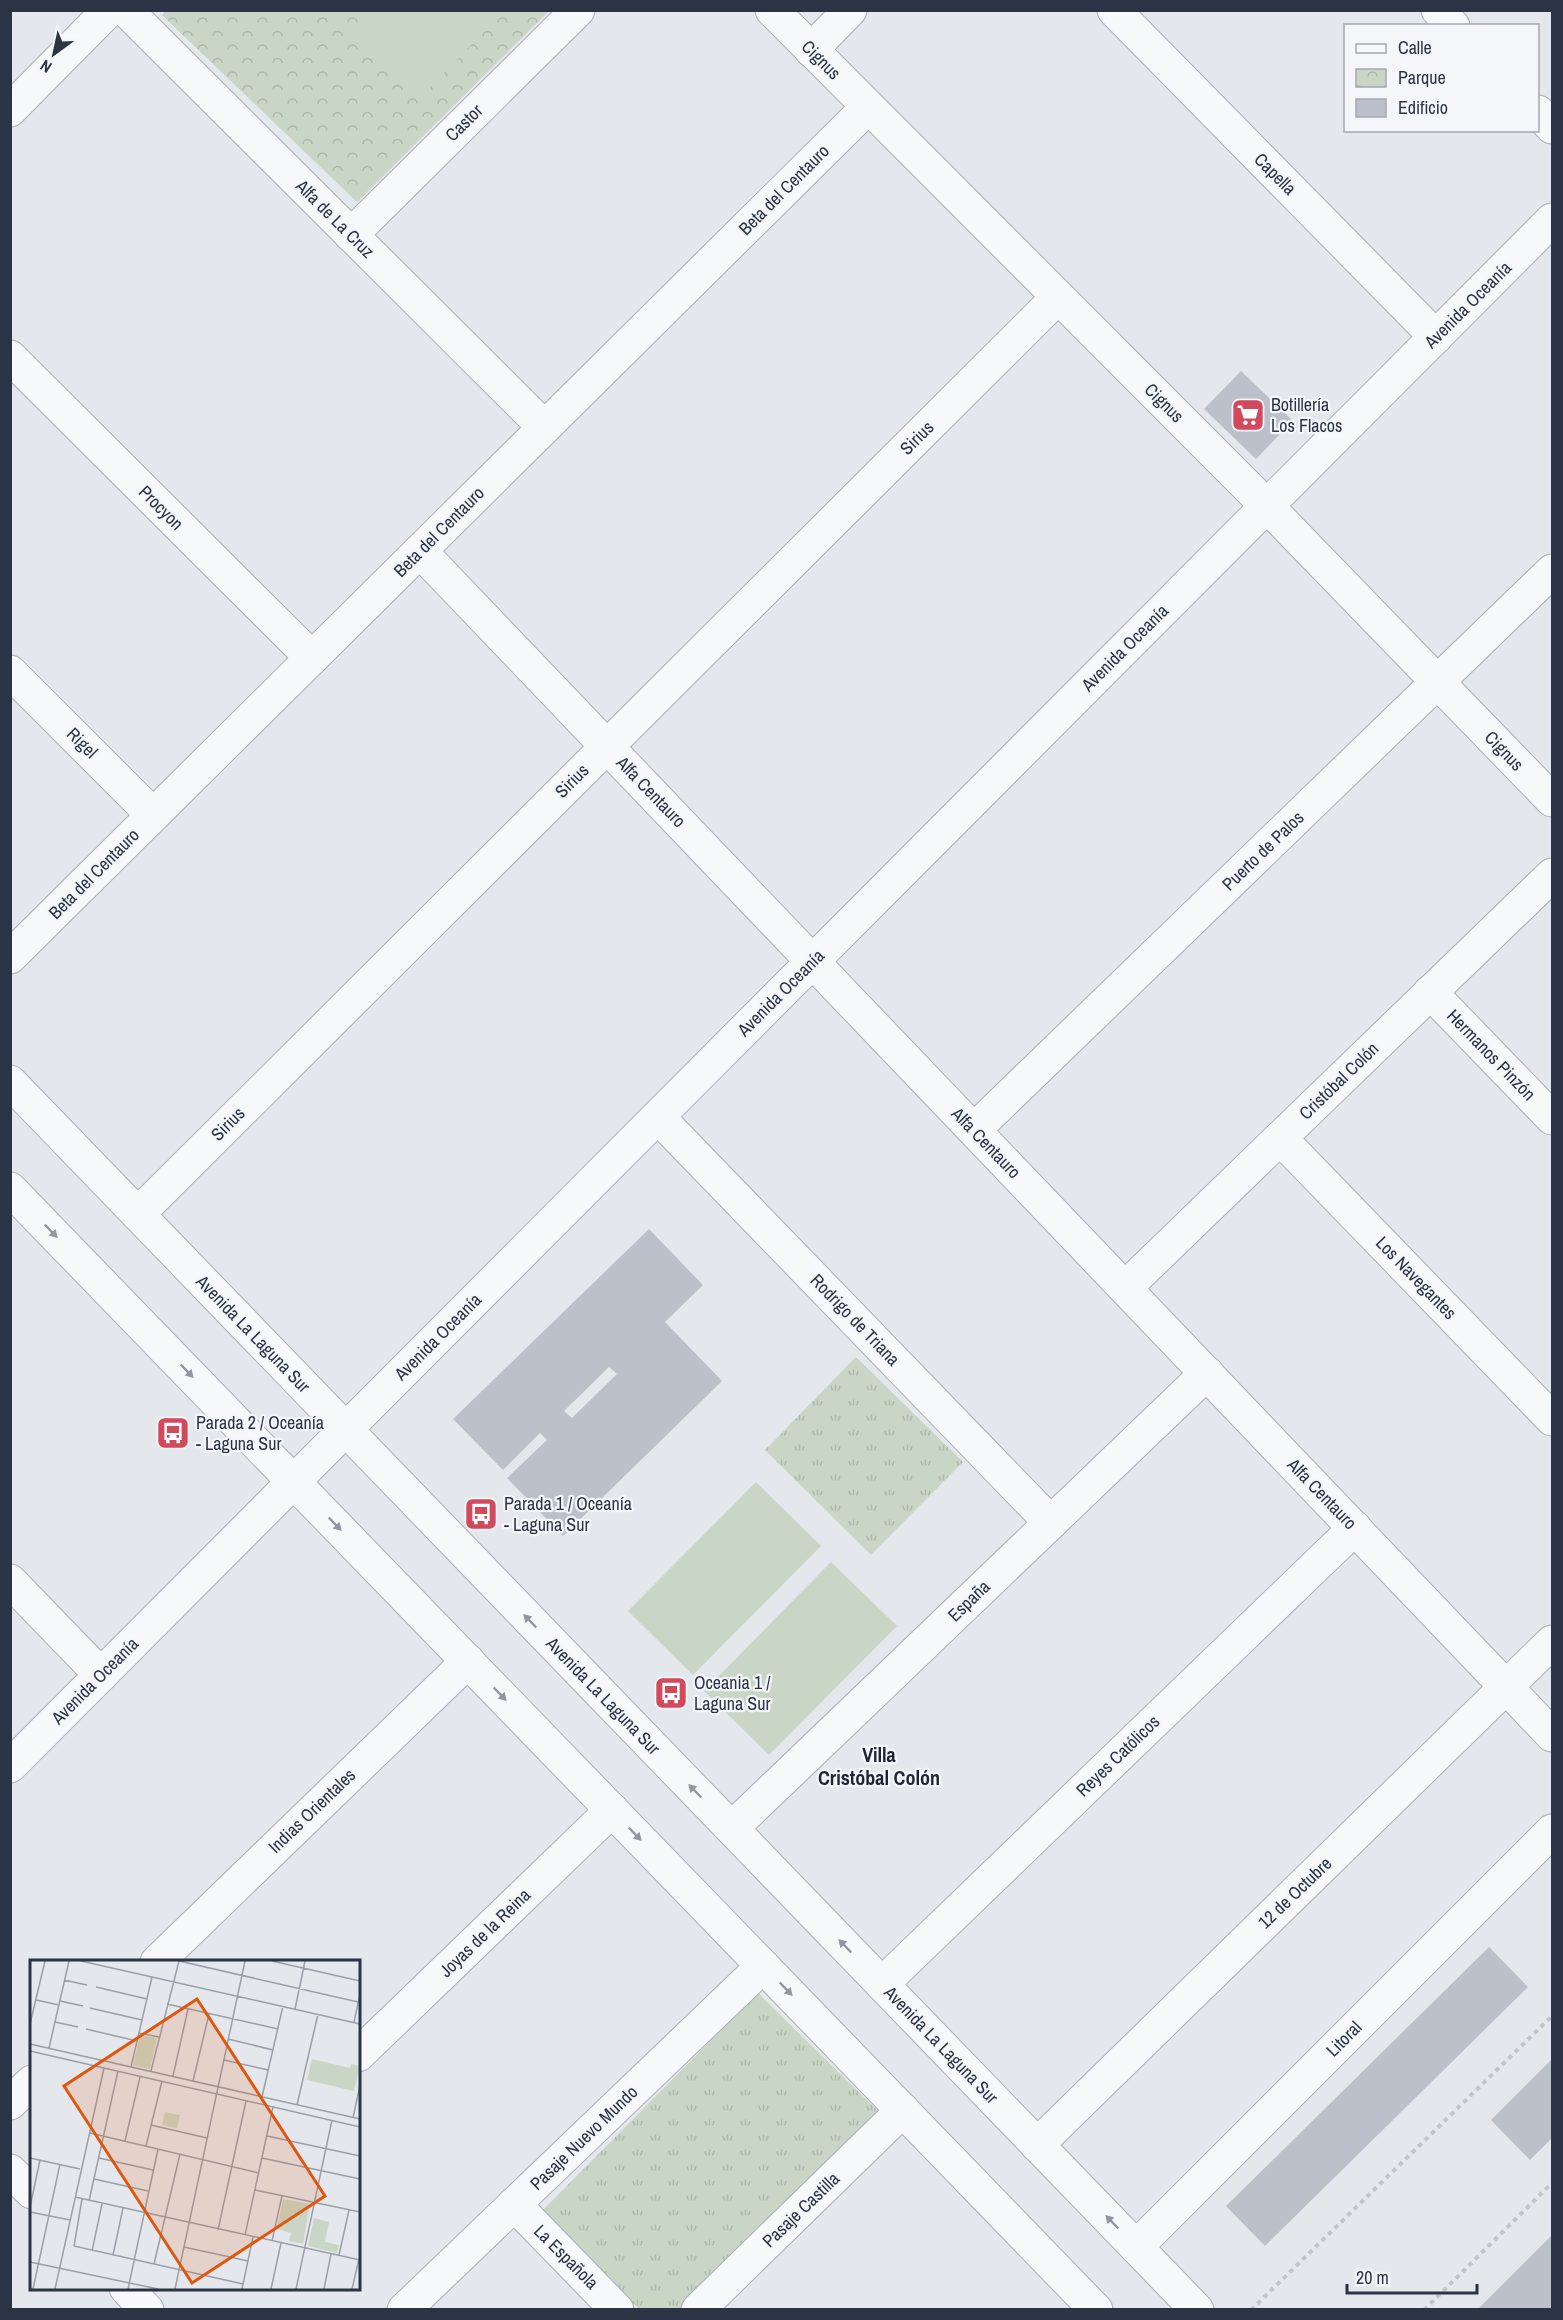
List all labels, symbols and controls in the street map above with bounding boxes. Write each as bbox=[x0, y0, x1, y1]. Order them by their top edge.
north arrow bbox=[24, 24, 84, 84]
legend bbox=[1344, 24, 1539, 132]
street label: Cignus bbox=[796, 34, 847, 85]
text: Calle bbox=[1398, 35, 1432, 60]
text: N bbox=[36, 55, 56, 78]
text: Parque bbox=[1398, 65, 1446, 90]
text: Edificio bbox=[1398, 95, 1448, 120]
street label: Castor bbox=[439, 98, 488, 147]
street label: Beta del Centauro bbox=[733, 139, 835, 241]
street label: Capella bbox=[1249, 147, 1302, 200]
street label: Alfa de La Cruz bbox=[290, 173, 380, 263]
street label: Avenida Oceanía bbox=[1418, 256, 1517, 354]
street label: Cignus bbox=[1139, 377, 1190, 428]
place label: Botillería Los Flacos bbox=[1271, 392, 1342, 438]
supermarket icon: Botillería Los Flacos bbox=[1230, 397, 1266, 433]
street label: Sirius bbox=[894, 415, 939, 460]
street label: Procyon bbox=[133, 480, 189, 536]
street label: Beta del Centauro bbox=[388, 481, 490, 583]
street label: Avenida Oceanía bbox=[1075, 599, 1174, 697]
street label: Rigel bbox=[61, 722, 103, 764]
street label: Cignus bbox=[1479, 725, 1530, 776]
street label: Alfa Centauro bbox=[610, 750, 692, 833]
street label: Sirius bbox=[549, 758, 594, 803]
street label: Puerto de Palos bbox=[1216, 805, 1309, 896]
street label: Beta del Centauro bbox=[43, 823, 145, 925]
street label: Avenida Oceanía bbox=[731, 944, 830, 1042]
street label: Hermanos Pinzón bbox=[1441, 1003, 1541, 1106]
street label: Cristóbal Colón bbox=[1293, 1036, 1384, 1125]
street label: Sirius bbox=[205, 1101, 250, 1146]
street label: Alfa Centauro bbox=[945, 1101, 1027, 1184]
one-way arrow bbox=[44, 1224, 58, 1238]
street label: Los Navegantes bbox=[1370, 1231, 1462, 1325]
street label: Rodrigo de Triana bbox=[805, 1268, 906, 1371]
street label: Avenida La Laguna Sur bbox=[190, 1269, 316, 1398]
street label: Avenida Oceanía bbox=[388, 1288, 487, 1386]
one-way arrow bbox=[180, 1364, 194, 1379]
place label: Parada 2 / Oceanía - Laguna Sur bbox=[196, 1410, 324, 1456]
bus stop icon: Parada 2 / Oceanía - Laguna Sur bbox=[155, 1415, 191, 1451]
street label: Alfa Centauro bbox=[1281, 1452, 1363, 1535]
place label: Parada 1 / Oceanía - Laguna Sur bbox=[504, 1491, 632, 1537]
bus stop icon: Parada 1 / Oceanía - Laguna Sur bbox=[463, 1496, 499, 1532]
one-way arrow bbox=[327, 1517, 341, 1531]
street label: España bbox=[942, 1574, 995, 1627]
one-way arrow bbox=[523, 1613, 537, 1628]
street label: Avenida La Laguna Sur bbox=[540, 1631, 666, 1760]
street label: Avenida Oceanía bbox=[45, 1632, 144, 1730]
place label: Oceania 1 / Laguna Sur bbox=[694, 1670, 771, 1716]
bus stop icon: Oceania 1 / Laguna Sur bbox=[653, 1675, 689, 1711]
one-way arrow bbox=[492, 1687, 506, 1701]
street label: Reyes Católicos bbox=[1070, 1709, 1165, 1802]
district label: Villa Cristóbal Colón bbox=[818, 1741, 940, 1791]
street label: Indias Orientales bbox=[263, 1763, 361, 1859]
one-way arrow bbox=[688, 1783, 702, 1798]
one-way arrow bbox=[628, 1827, 642, 1841]
street label: 12 de Octubre bbox=[1252, 1851, 1337, 1934]
street label: Joyas de la Reina bbox=[433, 1883, 536, 1983]
one-way arrow bbox=[839, 1939, 853, 1953]
inset map bbox=[30, 1960, 360, 2290]
street label: Avenida La Laguna Sur bbox=[878, 1980, 1004, 2109]
one-way arrow bbox=[778, 1982, 792, 1996]
street label: Litoral bbox=[1320, 2015, 1367, 2062]
street label: Pasaje Nuevo Mundo bbox=[524, 2080, 643, 2196]
street label: Pasaje Castilla bbox=[757, 2166, 845, 2253]
one-way arrow bbox=[1105, 2215, 1119, 2230]
street label: La Española bbox=[529, 2219, 604, 2294]
scale bar bbox=[1347, 2257, 1478, 2295]
text: 20 m bbox=[1356, 2265, 1389, 2290]

